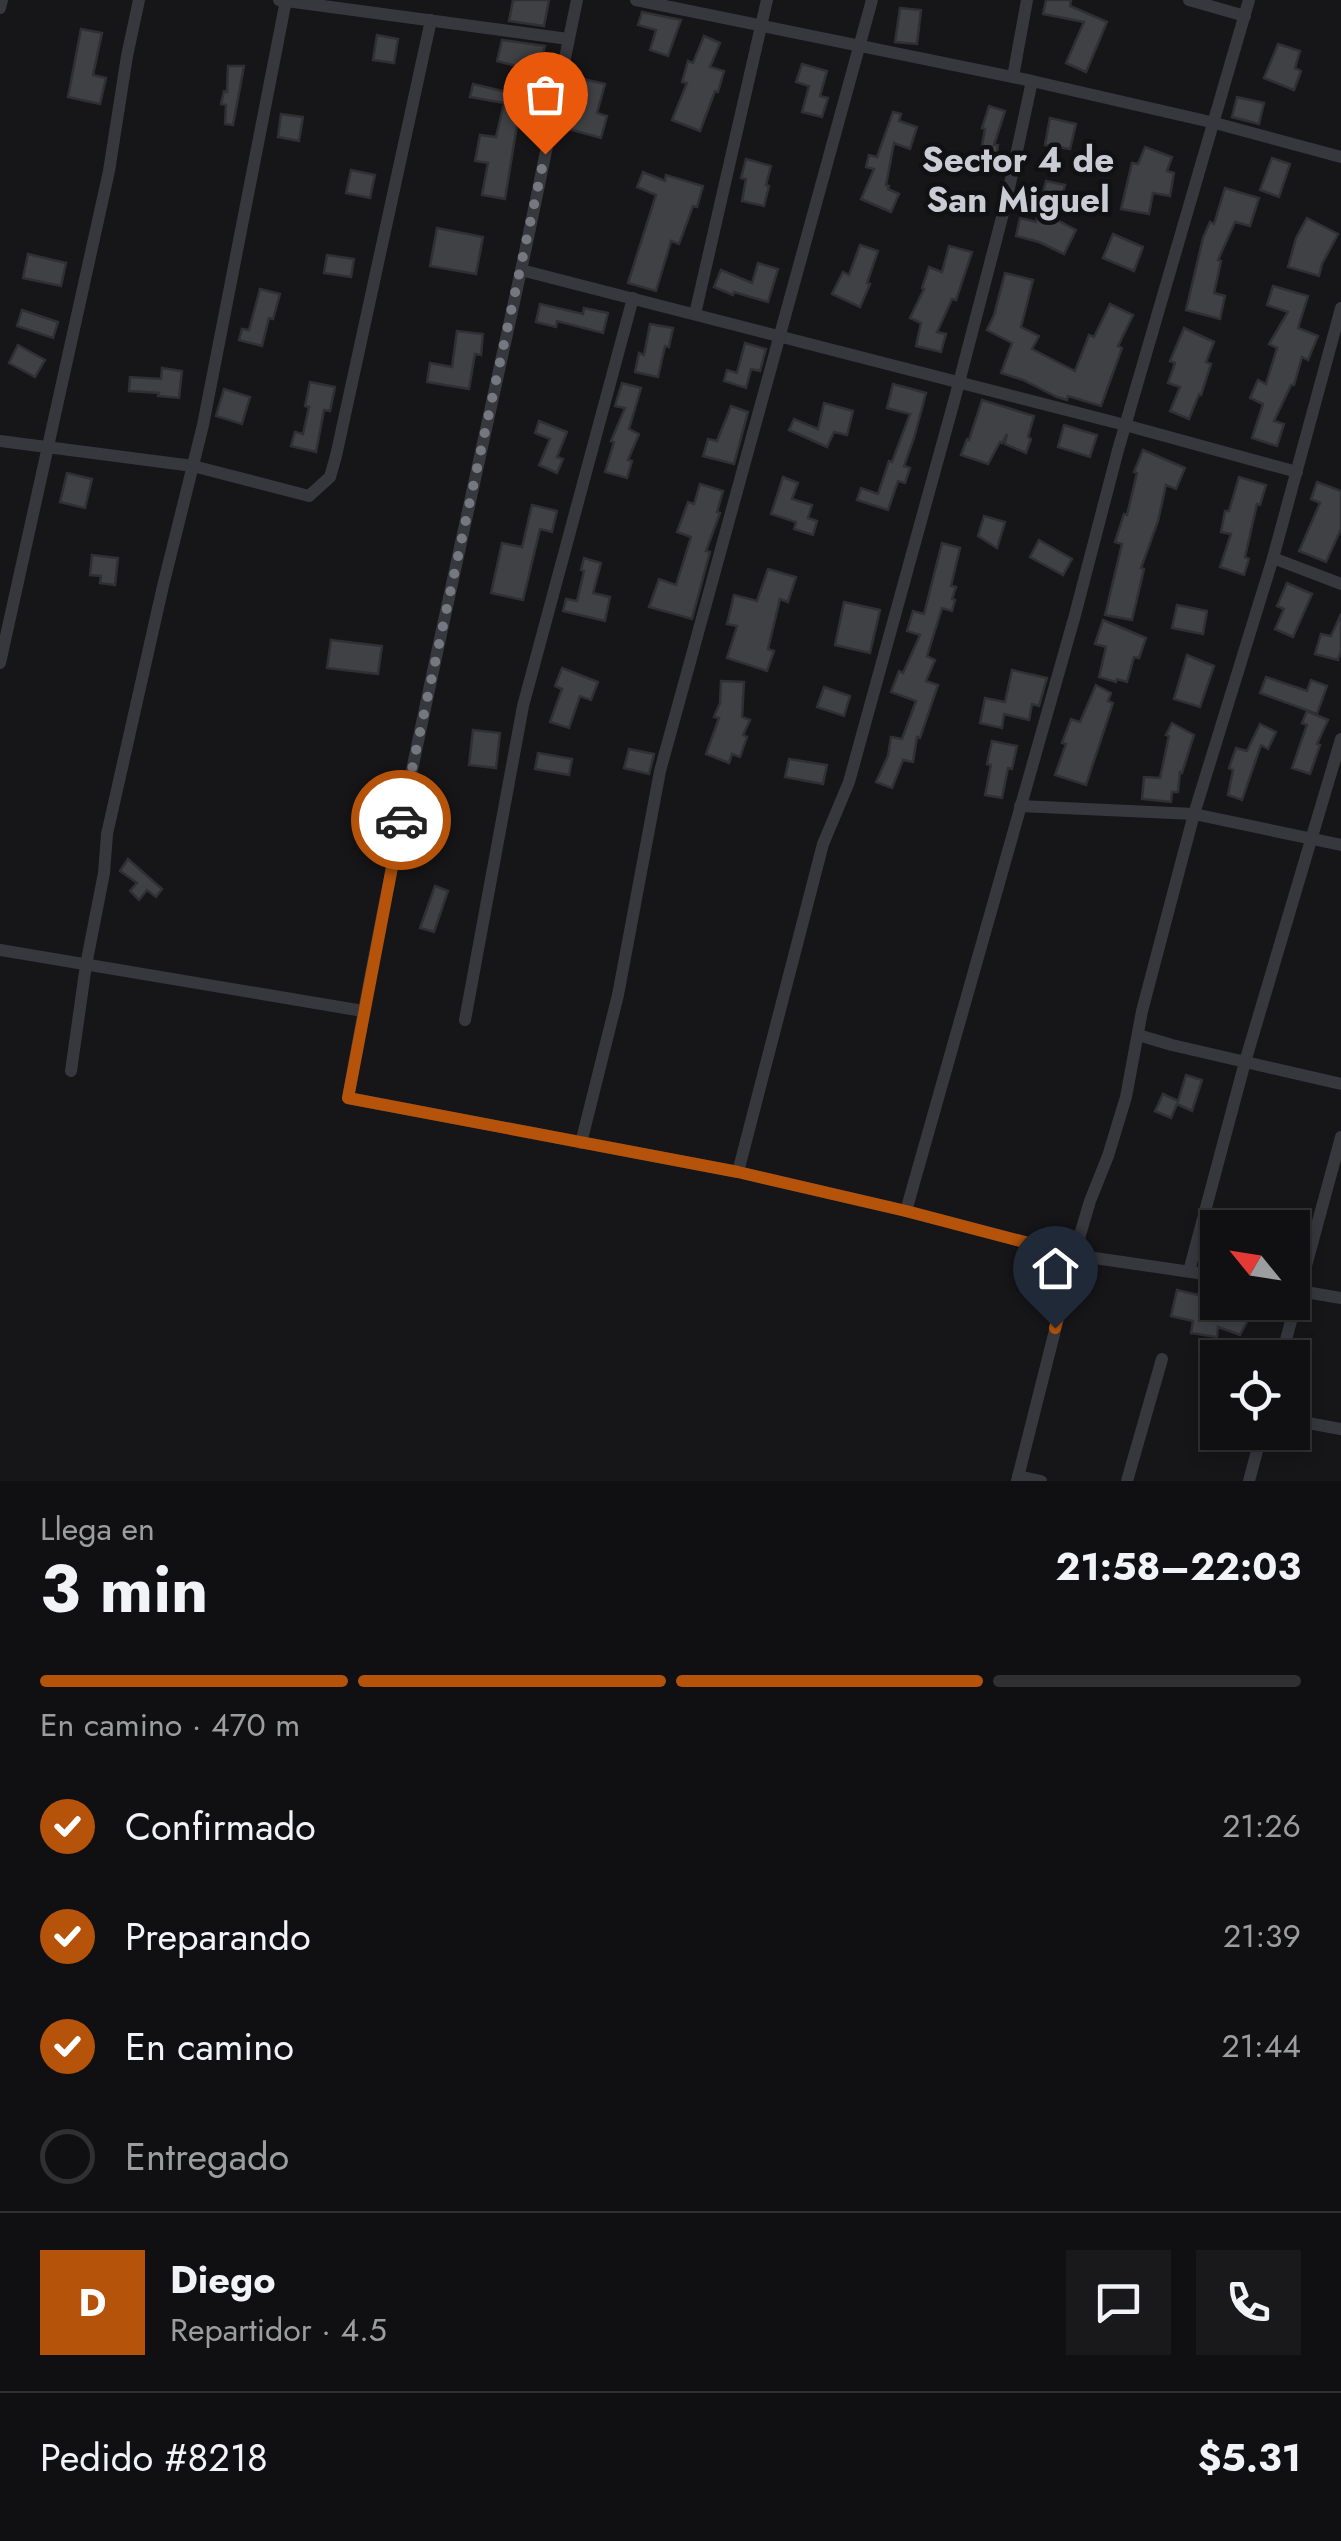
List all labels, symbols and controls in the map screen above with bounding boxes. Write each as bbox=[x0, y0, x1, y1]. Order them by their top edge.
pin bbox=[503, 52, 588, 155]
icon: bag bbox=[518, 67, 573, 122]
district label: Sector 4 de San Miguel bbox=[922, 135, 1114, 225]
courier bbox=[351, 770, 451, 870]
icon: car bbox=[374, 793, 429, 848]
north arrow bbox=[1200, 1210, 1310, 1320]
map controls bbox=[1200, 1210, 1310, 1450]
pin bbox=[1013, 1226, 1098, 1329]
icon: home bbox=[1028, 1241, 1083, 1296]
button: locate bbox=[1200, 1340, 1310, 1450]
text: Llega en bbox=[40, 1506, 155, 1552]
text: 21:58–22:03 bbox=[1056, 1539, 1301, 1594]
text: 3 min bbox=[40, 1542, 208, 1636]
text: En camino · 470 m bbox=[40, 1702, 300, 1748]
icon: check bbox=[40, 1799, 95, 1854]
text: Confirmado bbox=[125, 1799, 316, 1854]
text: 21:26 bbox=[1222, 1803, 1301, 1849]
icon: check bbox=[40, 1909, 95, 1964]
text: Preparando bbox=[125, 1909, 311, 1964]
text: 21:39 bbox=[1223, 1913, 1301, 1959]
icon: check bbox=[40, 2019, 95, 2074]
text: En camino bbox=[125, 2019, 294, 2074]
text: 21:44 bbox=[1221, 2023, 1301, 2069]
text: Entregado bbox=[125, 2129, 289, 2184]
button: chat bbox=[1066, 2250, 1171, 2355]
button: phone bbox=[1196, 2250, 1301, 2355]
text: Diego bbox=[170, 2252, 276, 2307]
text: D bbox=[79, 2275, 106, 2330]
text: Repartidor · 4.5 bbox=[170, 2307, 387, 2353]
text: Pedido #8218 bbox=[40, 2430, 268, 2485]
text: $5.31 bbox=[1198, 2430, 1301, 2485]

